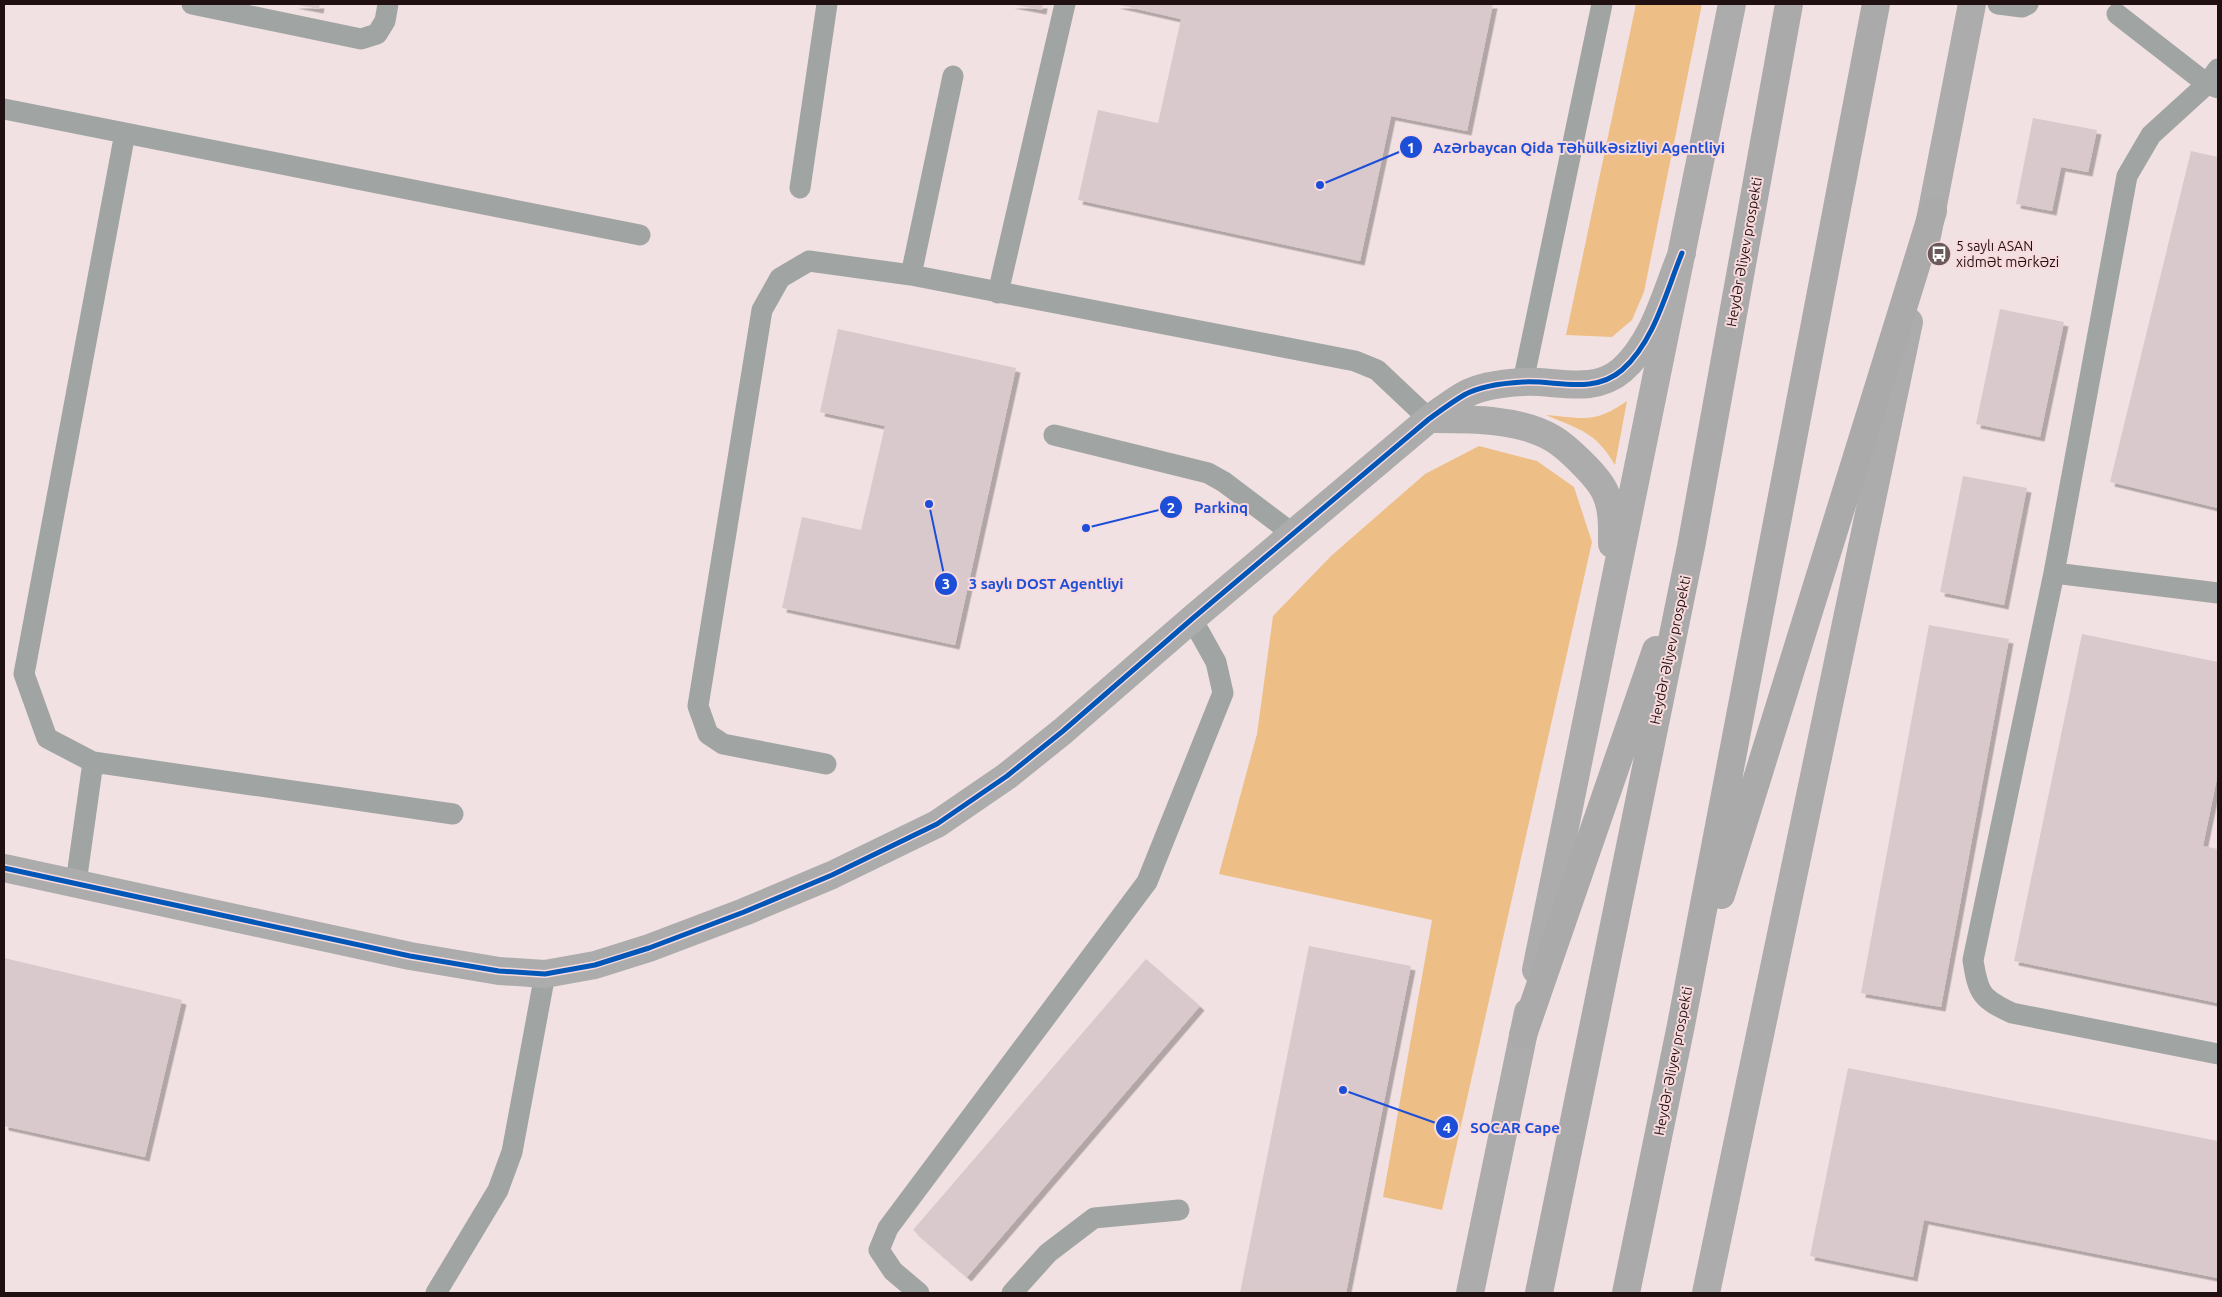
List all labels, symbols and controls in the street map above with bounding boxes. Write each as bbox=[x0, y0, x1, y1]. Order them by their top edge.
callout: Azərbaycan Qida Təhülkəsizliyi Agentliyi bbox=[1398, 132, 1735, 162]
text: 1 bbox=[1407, 139, 1415, 156]
text: Azərbaycan Qida Təhülkəsizliyi Agentliyi bbox=[1433, 139, 1725, 156]
street label: Heydər Əliyev prospekti bbox=[1723, 176, 1765, 328]
place label: 5 saylı ASAN xidmət mərkəzi bbox=[1956, 238, 2059, 270]
bus stop icon: 5 saylı ASAN xidmət mərkəzi bbox=[1926, 241, 1952, 267]
callout: Parkinq bbox=[1159, 492, 1258, 522]
text: 2 bbox=[1167, 499, 1175, 516]
text: Parkinq bbox=[1194, 499, 1248, 516]
callout: 3 saylı DOST Agentliyi bbox=[934, 569, 1133, 599]
street label: Heydər Əliyev prospekti bbox=[1646, 574, 1694, 726]
text: 3 bbox=[942, 575, 950, 592]
text: 3 saylı DOST Agentliyi bbox=[969, 575, 1123, 592]
street label: Heydər Əliyev prospekti bbox=[1651, 985, 1695, 1137]
callout: SOCAR Cape bbox=[1435, 1112, 1570, 1142]
text: 4 bbox=[1443, 1119, 1451, 1136]
text: SOCAR Cape bbox=[1470, 1119, 1560, 1136]

